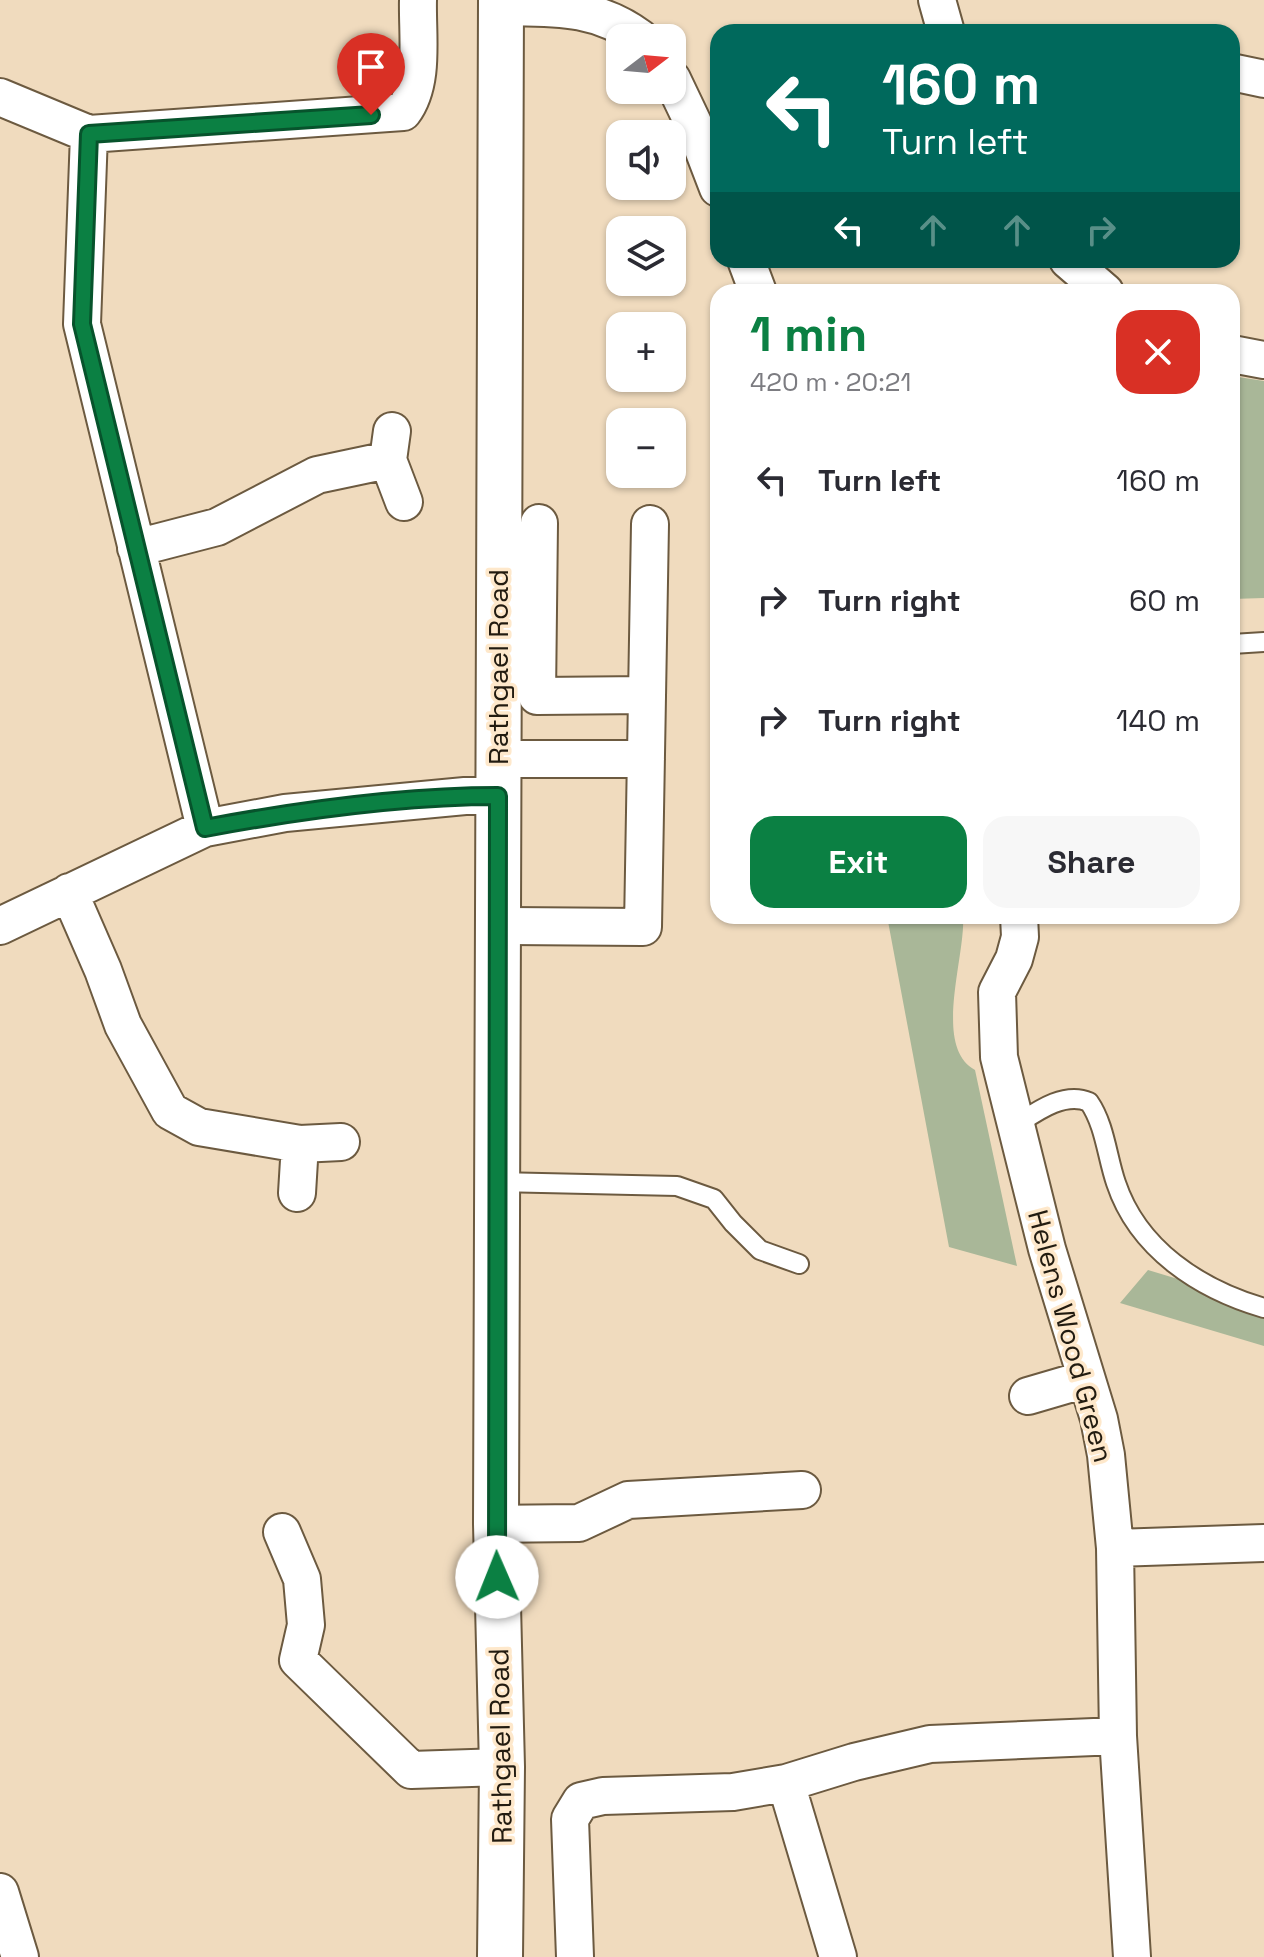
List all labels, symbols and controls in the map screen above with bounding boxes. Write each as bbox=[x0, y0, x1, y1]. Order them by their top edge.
north arrow bbox=[606, 24, 686, 104]
map controls bbox=[606, 24, 686, 488]
pin bbox=[337, 33, 405, 115]
icon: arrive bbox=[349, 45, 393, 89]
text: 160 m bbox=[882, 49, 1040, 120]
icon: left bbox=[750, 56, 854, 160]
text: Turn left bbox=[882, 119, 1029, 165]
button: sound bbox=[606, 120, 686, 200]
icon: left bbox=[827, 208, 871, 252]
icon: ahead bbox=[911, 208, 955, 252]
icon: ahead bbox=[995, 208, 1039, 252]
icon: right bbox=[1079, 208, 1123, 252]
button: layers bbox=[606, 216, 686, 296]
text: 1 min bbox=[750, 304, 867, 365]
button: close bbox=[1116, 310, 1200, 394]
button: + bbox=[606, 312, 686, 392]
text: 420 m · 20:21 bbox=[750, 365, 911, 399]
button: − bbox=[606, 408, 686, 488]
icon: left bbox=[750, 458, 794, 502]
text: Turn left bbox=[818, 461, 941, 500]
text: 160 m bbox=[1116, 461, 1200, 500]
street label: Rathgael Road bbox=[480, 569, 516, 765]
icon: right bbox=[750, 578, 794, 622]
text: Turn right bbox=[818, 581, 961, 620]
text: 60 m bbox=[1129, 581, 1200, 620]
icon: right bbox=[750, 698, 794, 742]
text: Turn right bbox=[818, 701, 961, 740]
text: 140 m bbox=[1116, 701, 1200, 740]
button: Exit bbox=[750, 816, 967, 908]
button: Share bbox=[983, 816, 1200, 908]
street label: Helens Wood Green bbox=[1020, 1206, 1122, 1466]
position arrow bbox=[455, 1535, 539, 1619]
street label: Rathgael Road bbox=[480, 1648, 520, 1844]

